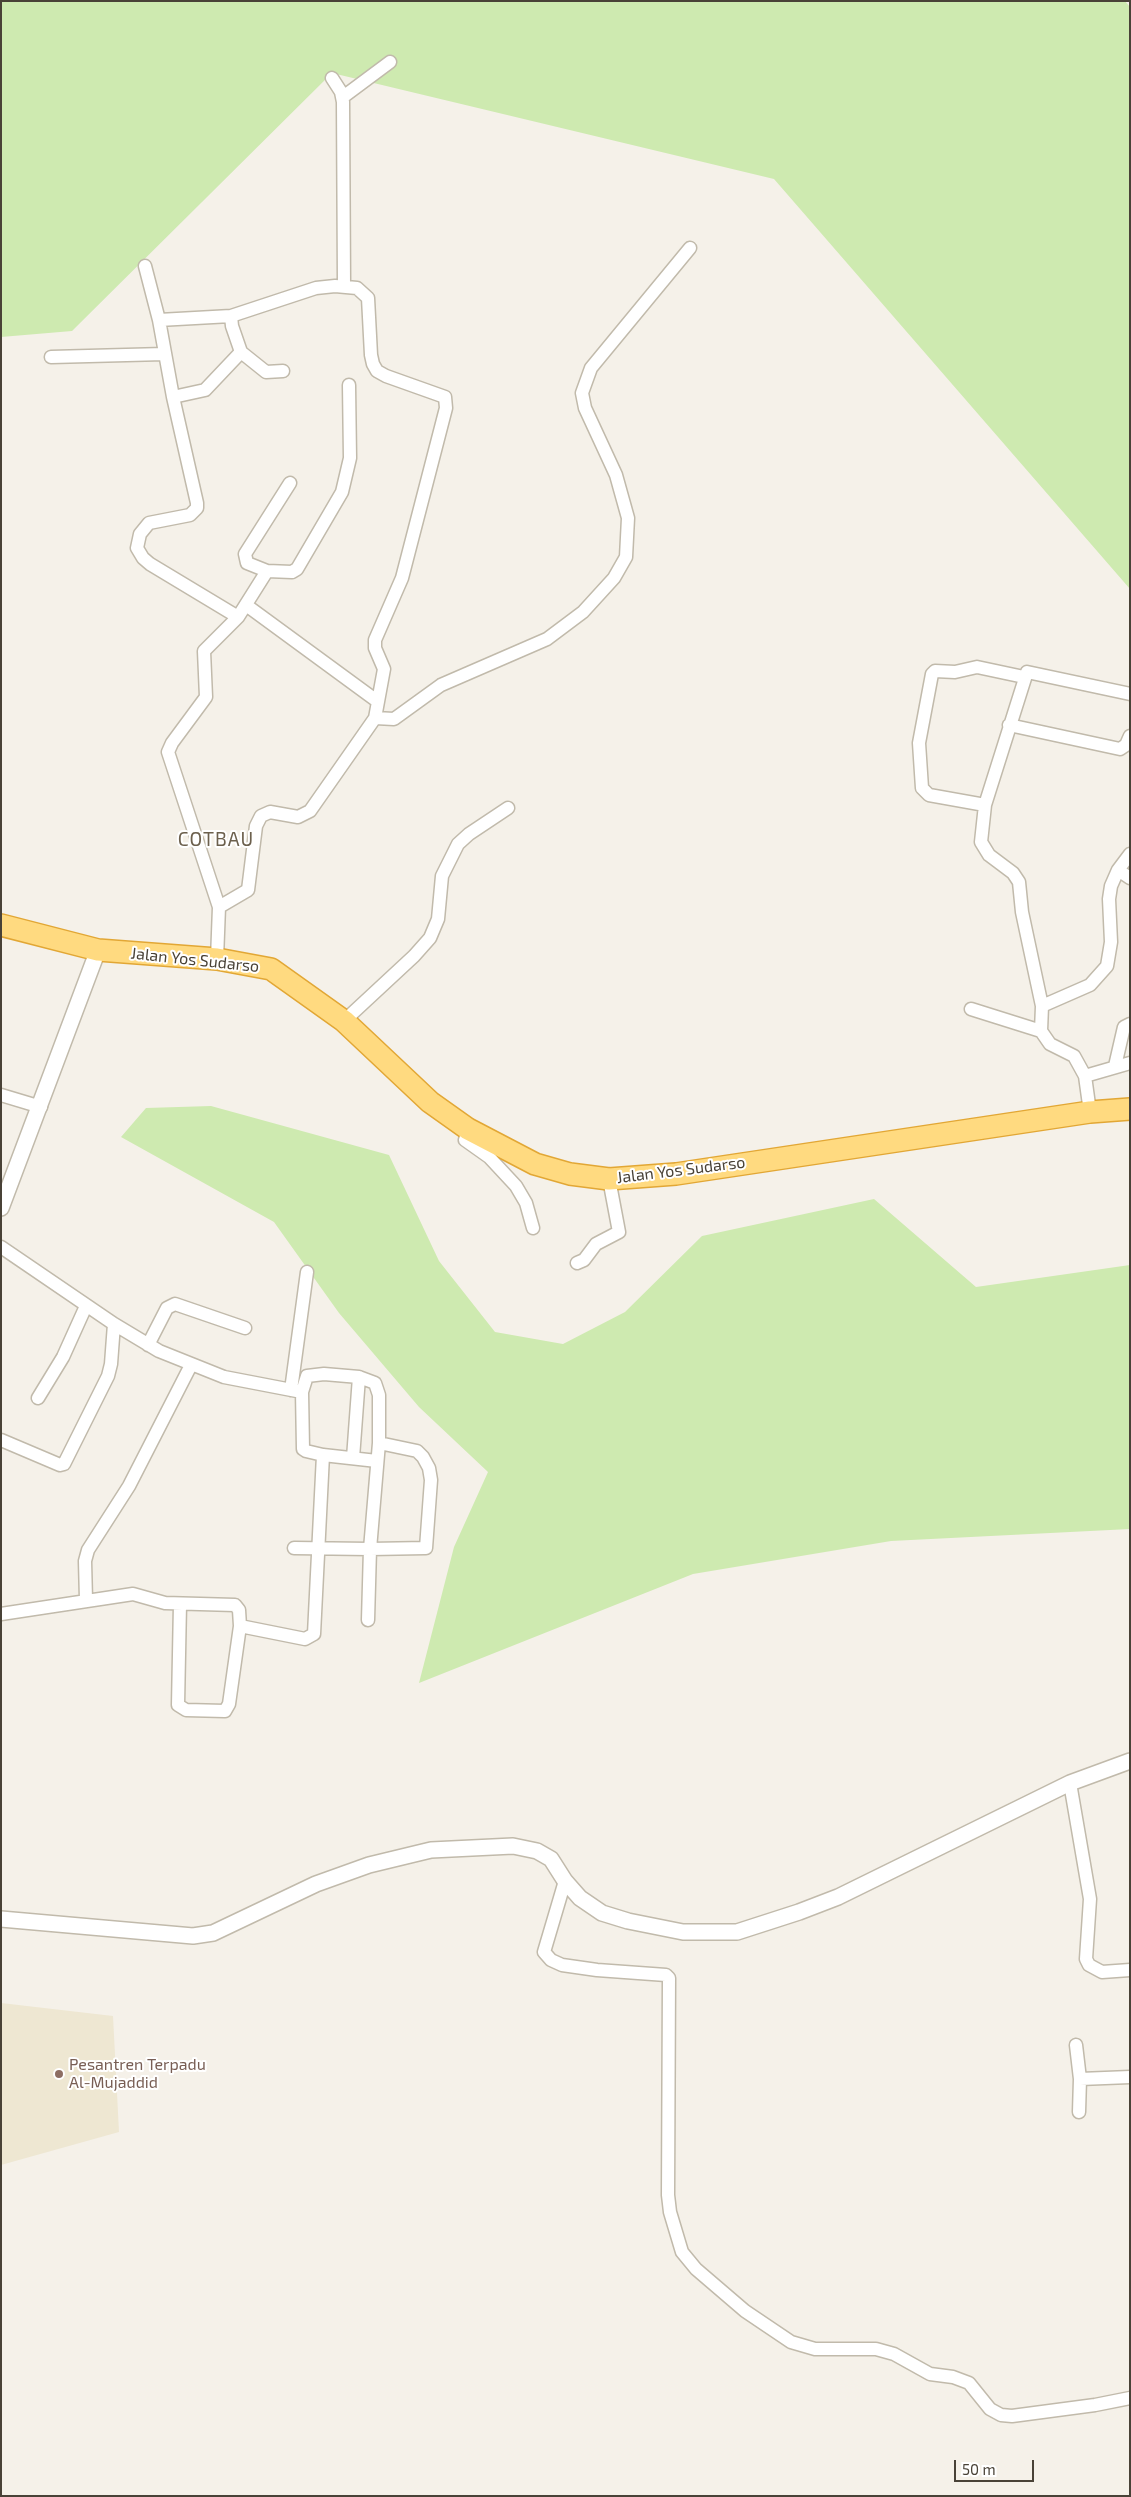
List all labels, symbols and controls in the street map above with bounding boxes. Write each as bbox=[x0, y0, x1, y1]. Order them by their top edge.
district label: COTBAU bbox=[177, 829, 255, 851]
street label: Jalan Yos Sudarso bbox=[130, 944, 260, 976]
street label: Jalan Yos Sudarso bbox=[616, 1153, 746, 1187]
place label: Pesantren Terpadu Al-Mujaddid bbox=[69, 2055, 206, 2093]
marker: Pesantren Terpadu Al-Mujaddid bbox=[53, 2068, 65, 2080]
scale bar bbox=[956, 2450, 1036, 2482]
text: 50 m bbox=[962, 2460, 996, 2478]

